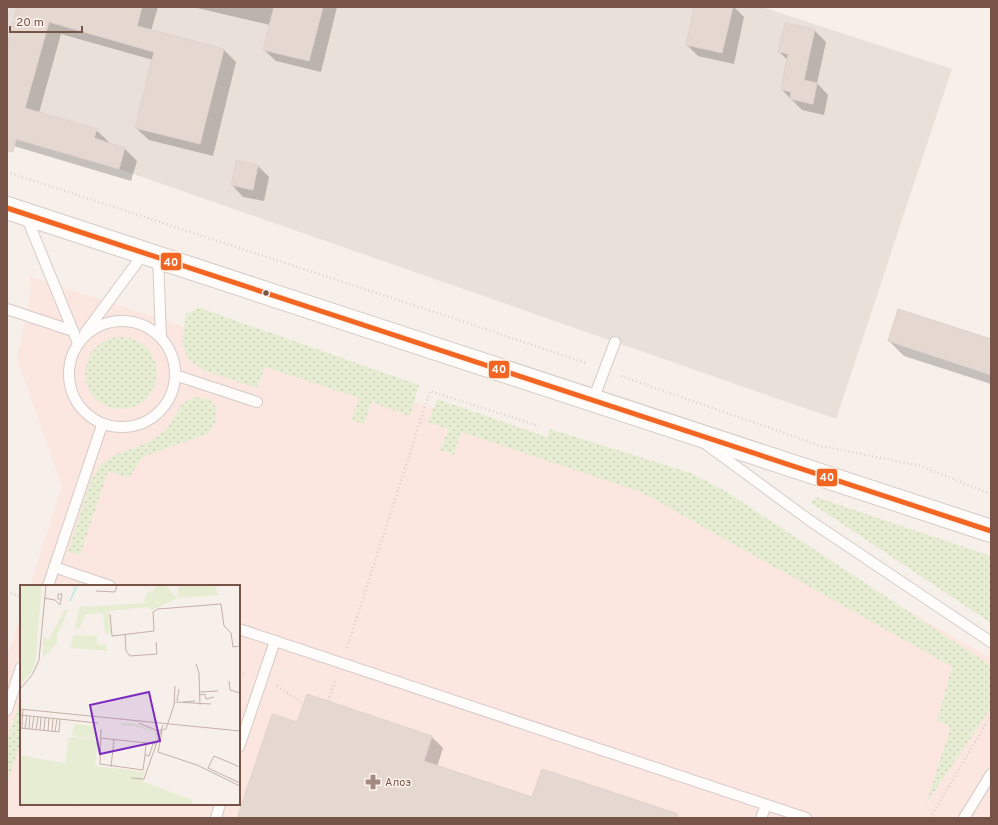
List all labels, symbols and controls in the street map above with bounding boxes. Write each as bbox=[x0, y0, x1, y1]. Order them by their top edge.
scale bar bbox=[10, 8, 82, 34]
text: 20 m bbox=[16, 15, 44, 31]
line badge: 40 bbox=[160, 252, 182, 271]
text: 40 bbox=[164, 256, 178, 270]
unlabelled marker bbox=[261, 288, 271, 298]
line badge: 40 bbox=[488, 360, 510, 379]
text: 40 bbox=[492, 363, 506, 377]
line badge: 40 bbox=[816, 468, 838, 487]
text: 40 bbox=[820, 471, 834, 485]
inset map bbox=[20, 585, 240, 805]
pharmacy icon: Алоэ bbox=[364, 773, 382, 791]
place label: Алоэ bbox=[385, 776, 411, 790]

